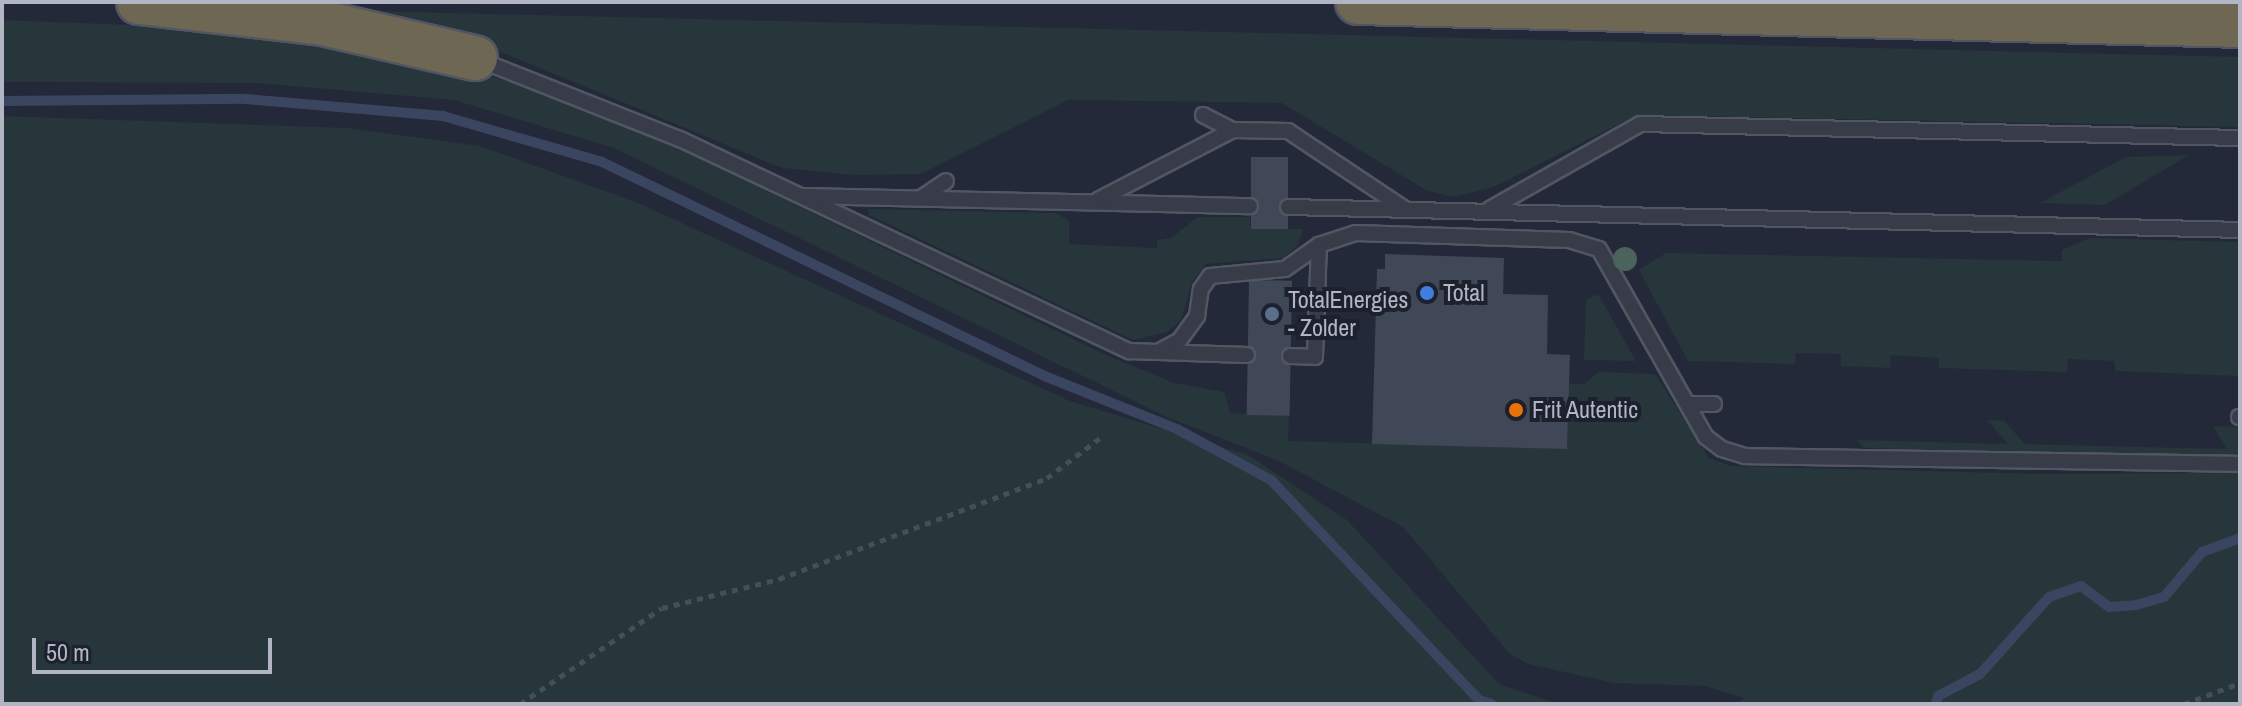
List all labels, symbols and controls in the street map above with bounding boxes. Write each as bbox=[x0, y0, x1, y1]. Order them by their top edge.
place label: Total bbox=[1443, 279, 1485, 307]
marker: Total bbox=[1418, 284, 1436, 302]
place label: TotalEnergies - Zolder bbox=[1288, 286, 1408, 342]
marker: TotalEnergies - Zolder bbox=[1263, 305, 1281, 323]
place label: Frit Autentic bbox=[1532, 396, 1639, 424]
marker: Frit Autentic bbox=[1507, 401, 1525, 419]
scale bar bbox=[36, 622, 276, 672]
text: 50 m bbox=[46, 636, 90, 668]

